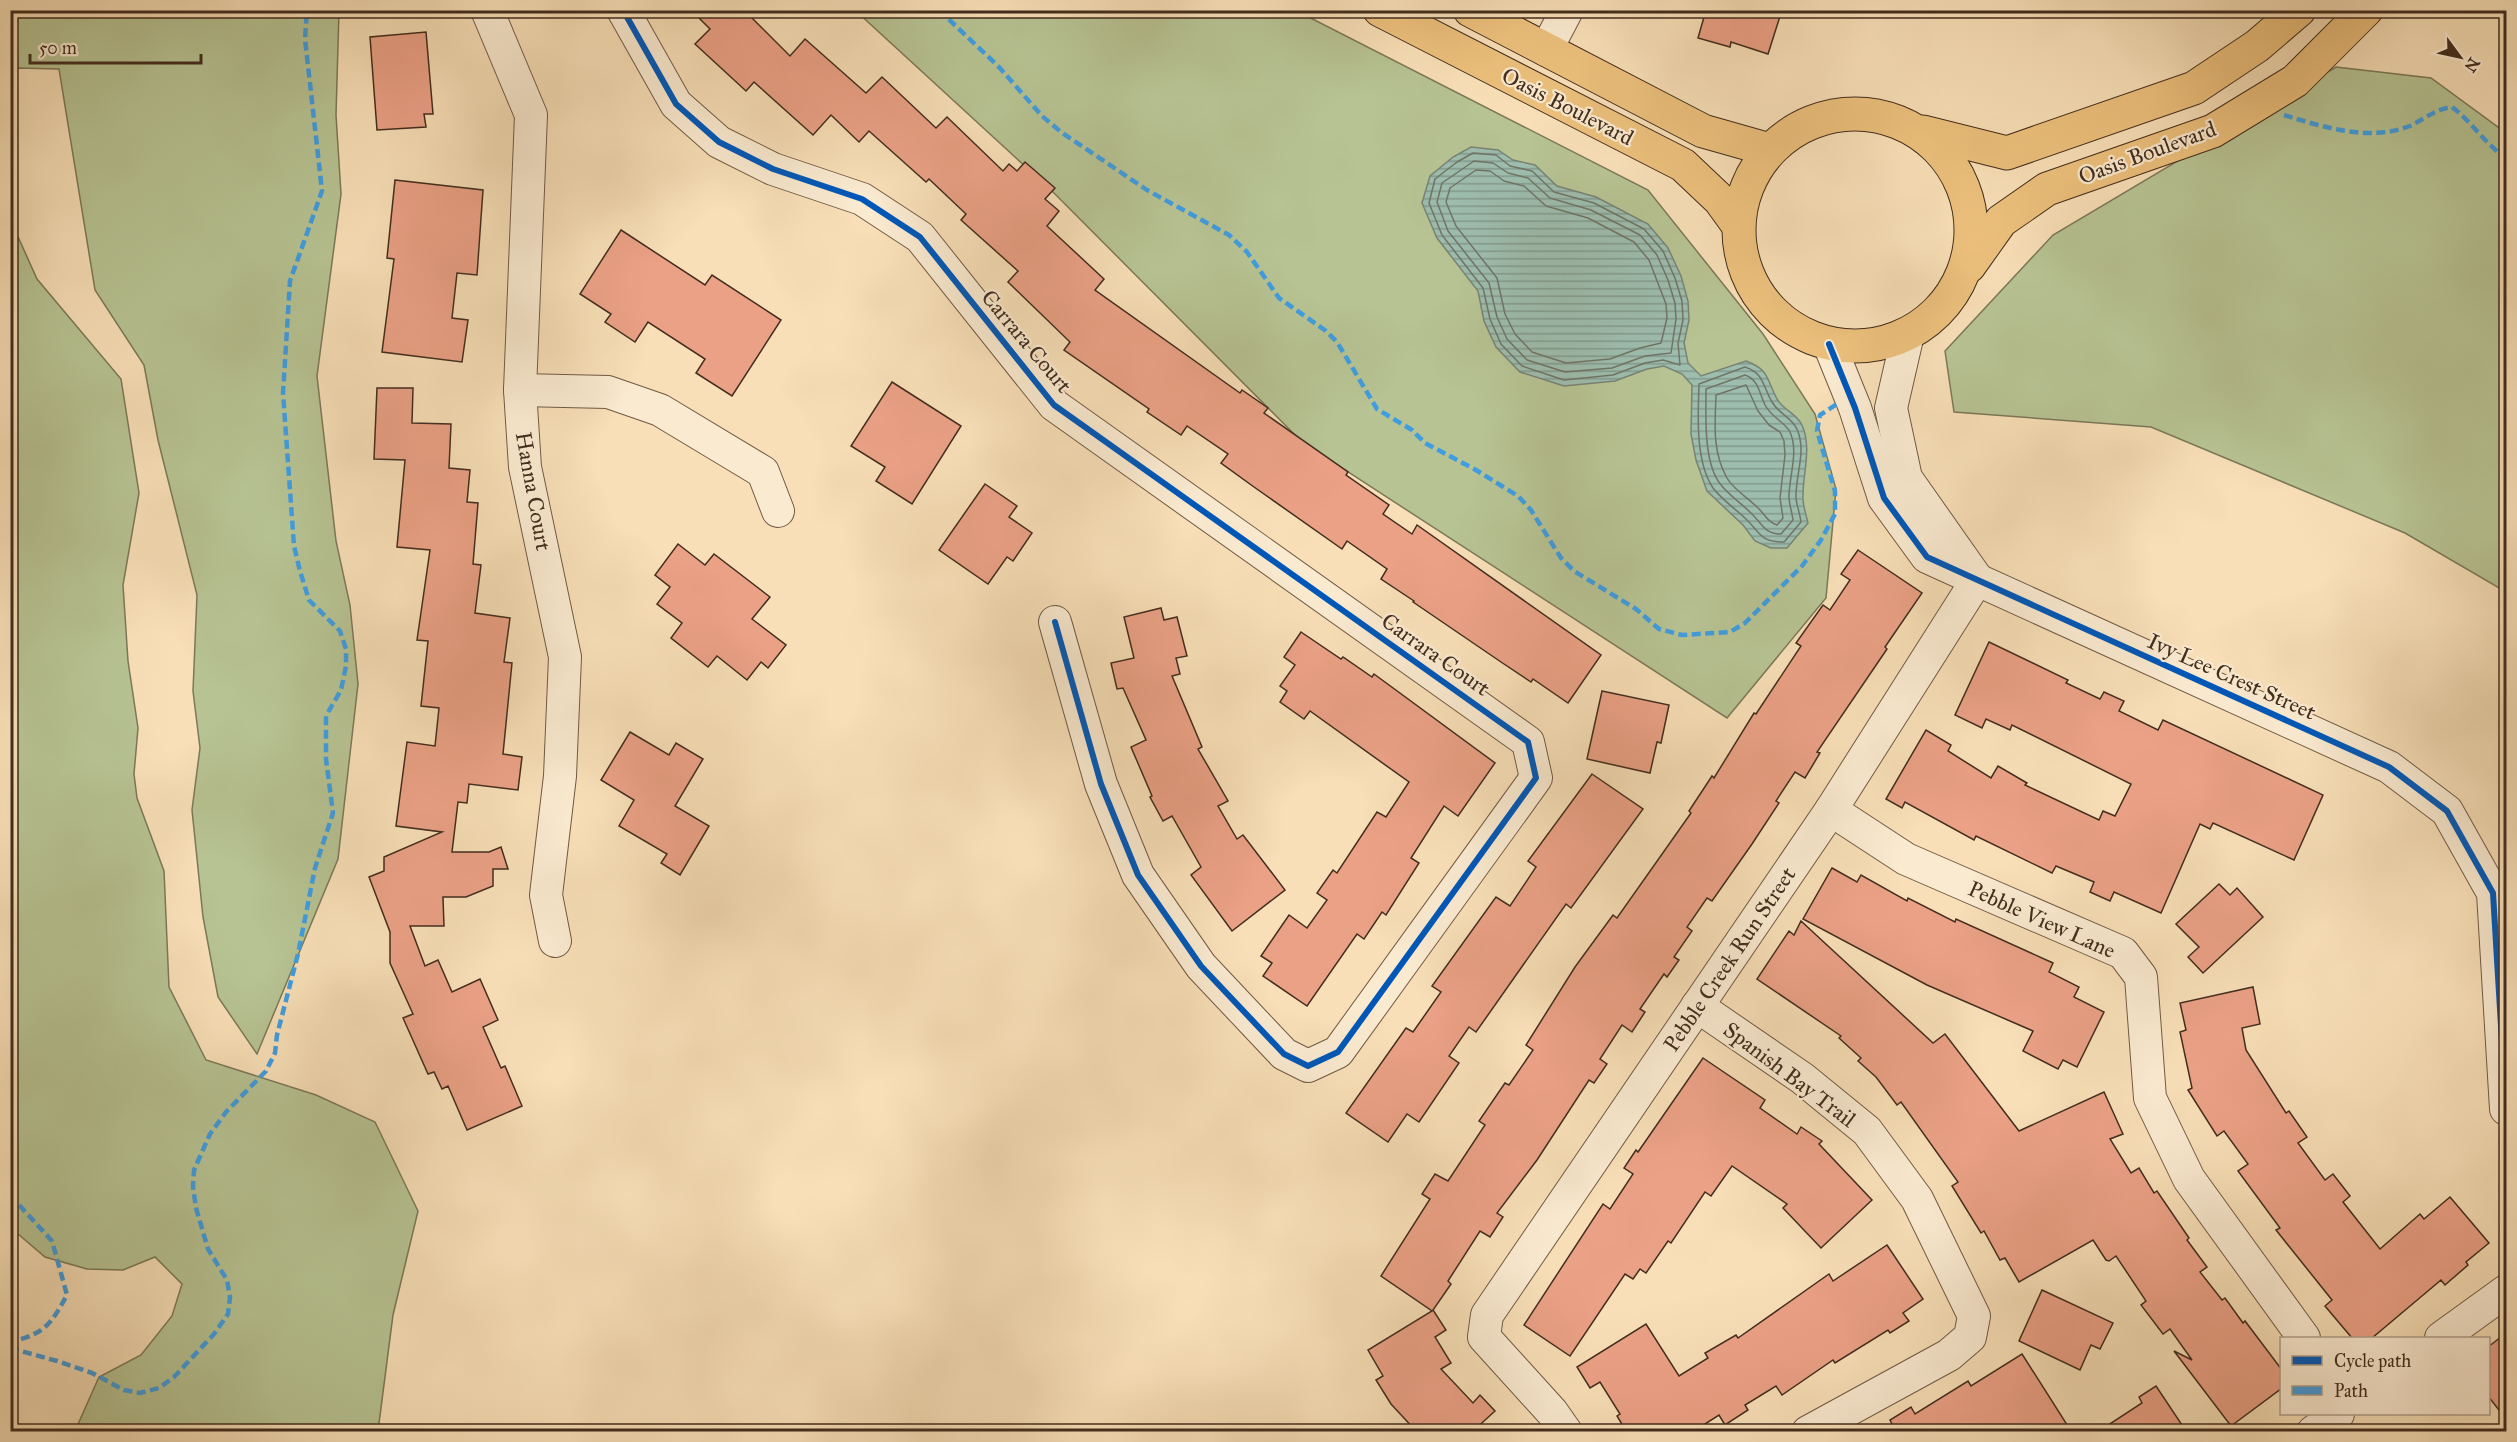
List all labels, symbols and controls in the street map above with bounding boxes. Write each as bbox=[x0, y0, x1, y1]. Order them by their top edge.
scale bar bbox=[30, 27, 201, 65]
north arrow bbox=[2430, 27, 2490, 87]
text: 50 m bbox=[39, 37, 77, 59]
text: N bbox=[2460, 54, 2484, 76]
street label: Oasis Boulevard bbox=[1497, 62, 1638, 151]
street label: Oasis Boulevard bbox=[2075, 115, 2220, 190]
street label: Carrara Court bbox=[976, 284, 1078, 399]
street label: Hanna Court bbox=[510, 430, 557, 553]
street label: Carrara Court bbox=[1376, 607, 1495, 702]
street label: Ivy Lee Crest Street bbox=[2143, 627, 2320, 726]
street label: Pebble Creek Run Street bbox=[1658, 862, 1801, 1057]
street label: Pebble View Lane bbox=[1964, 875, 2120, 964]
street label: Spanish Bay Trail bbox=[1718, 1016, 1861, 1133]
legend bbox=[2280, 1337, 2490, 1415]
text: Cycle path bbox=[2334, 1350, 2411, 1372]
text: Path bbox=[2334, 1380, 2368, 1402]

